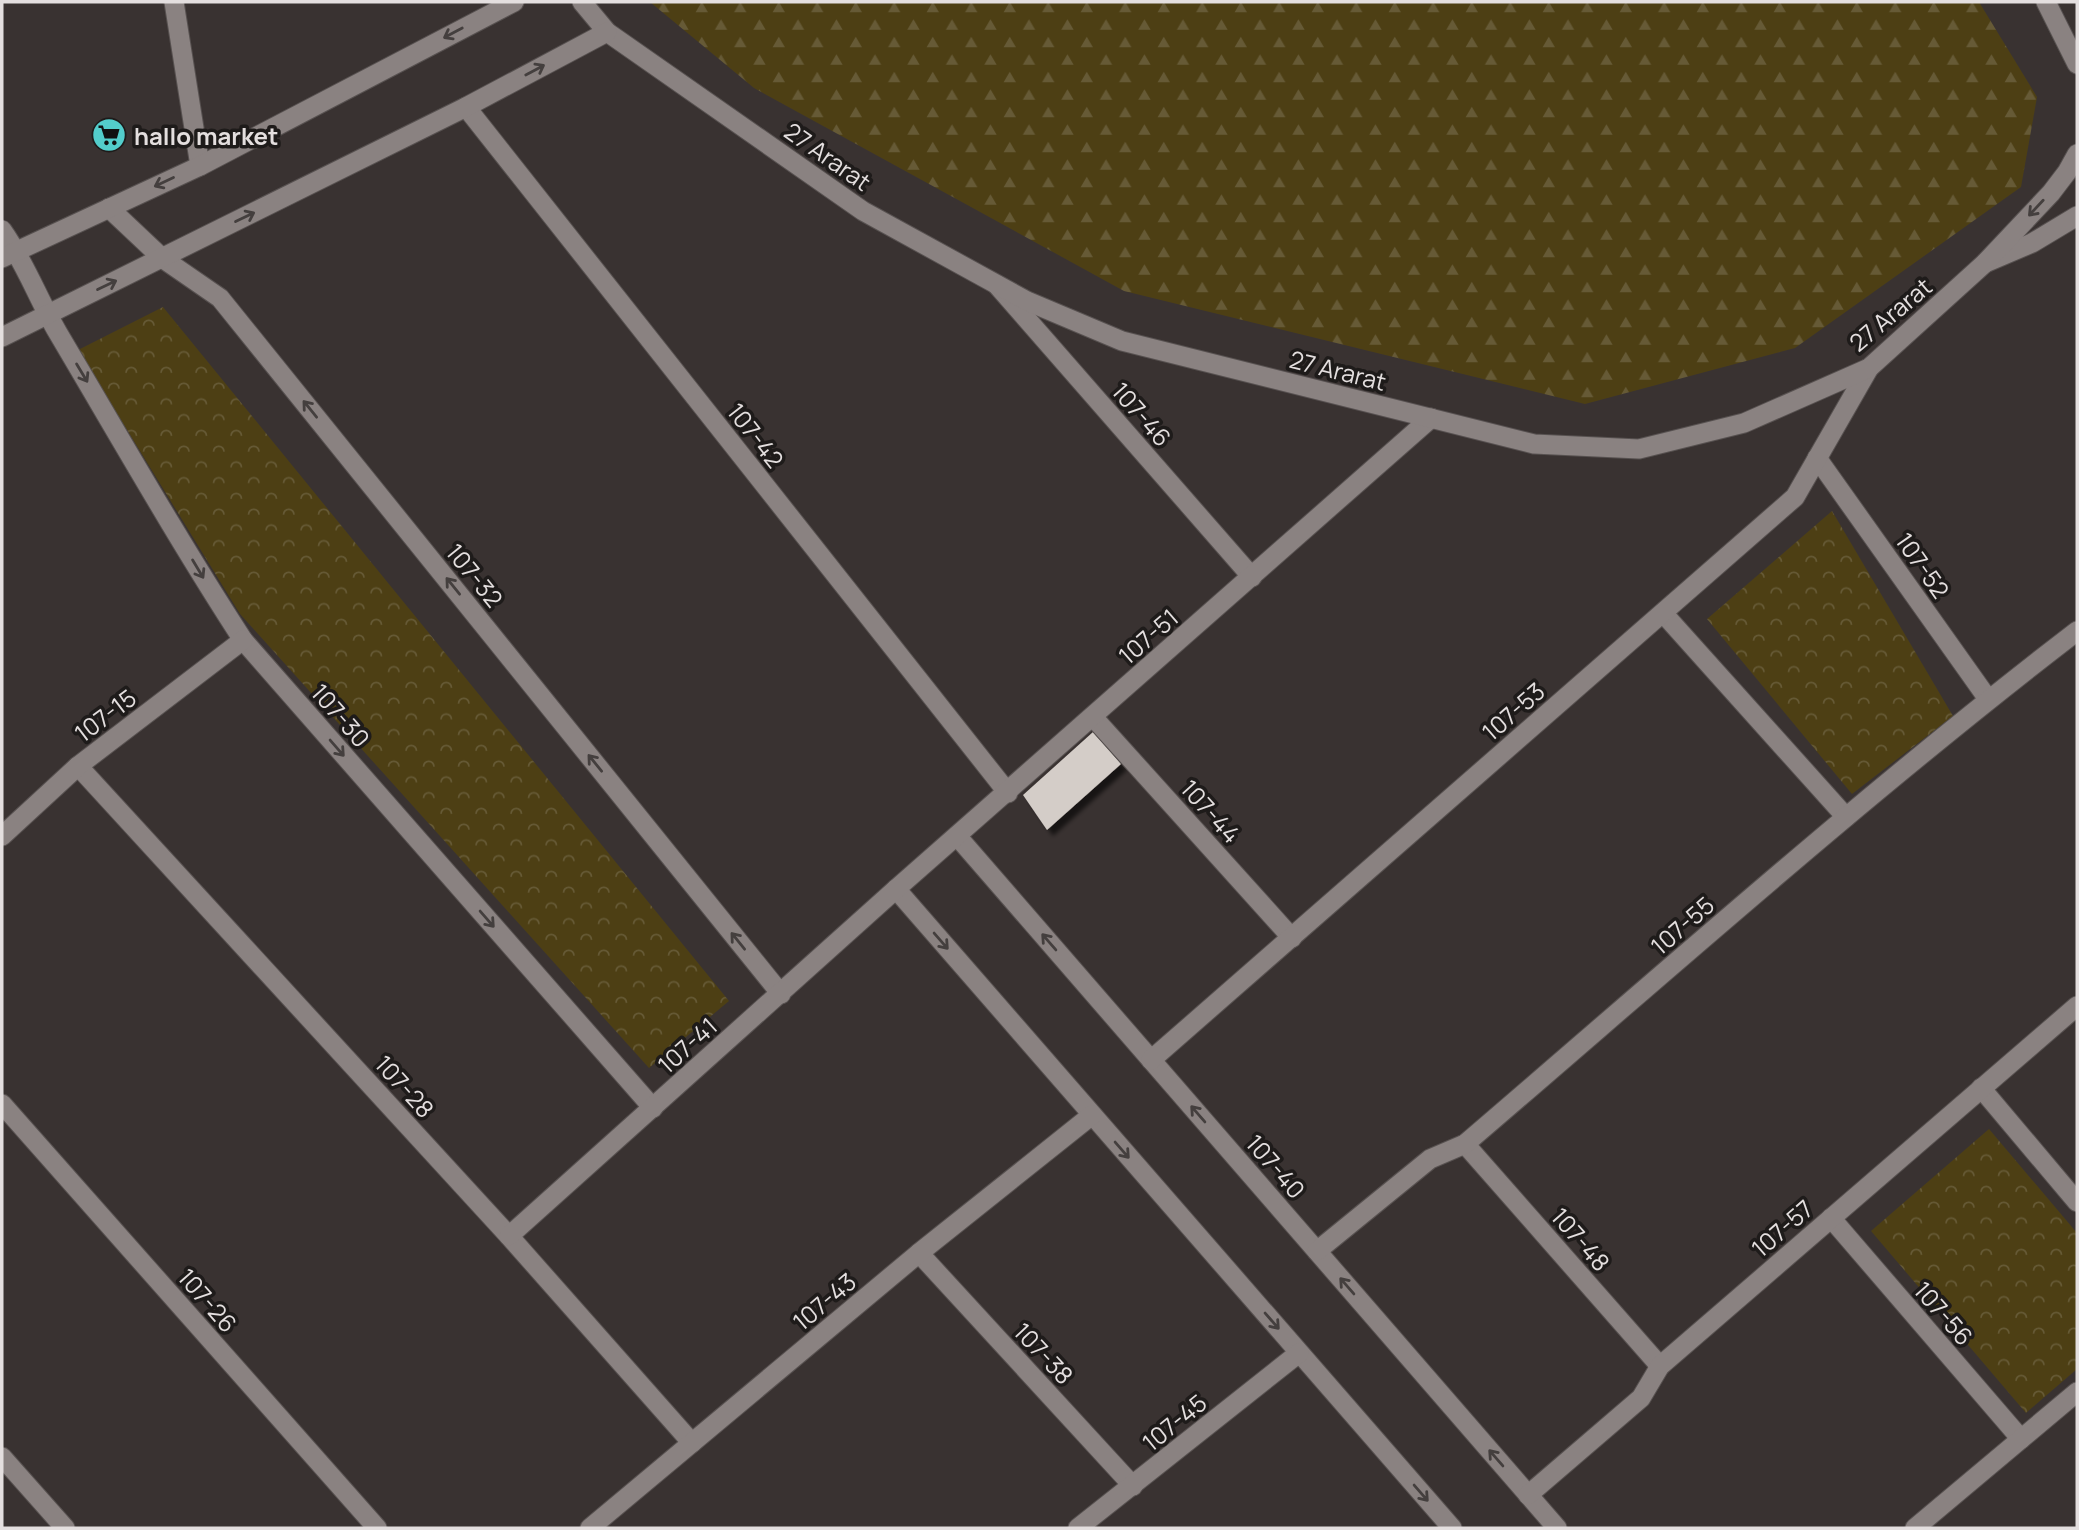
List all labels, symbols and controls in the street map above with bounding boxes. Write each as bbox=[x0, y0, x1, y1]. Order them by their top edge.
one-way arrow bbox=[443, 27, 464, 41]
one-way arrow bbox=[525, 63, 545, 77]
street label: 27 Ararat bbox=[778, 114, 878, 198]
supermarket icon: hallo market bbox=[90, 116, 128, 154]
place label: hallo market bbox=[134, 119, 278, 152]
one-way arrow bbox=[154, 176, 175, 190]
one-way arrow bbox=[2028, 199, 2045, 216]
one-way arrow bbox=[234, 210, 255, 223]
street label: 27 Ararat bbox=[1842, 270, 1938, 358]
one-way arrow bbox=[96, 278, 117, 291]
street label: 27 Ararat bbox=[1286, 342, 1390, 398]
one-way arrow bbox=[75, 363, 89, 383]
street label: 107-46 bbox=[1105, 375, 1179, 453]
street label: 107-42 bbox=[720, 396, 792, 474]
one-way arrow bbox=[302, 401, 317, 419]
street label: 107-52 bbox=[1889, 526, 1957, 604]
street label: 107-32 bbox=[439, 536, 511, 614]
one-way arrow bbox=[191, 559, 205, 579]
one-way arrow bbox=[445, 578, 460, 596]
street label: 107-51 bbox=[1111, 601, 1185, 671]
street label: 107-53 bbox=[1475, 675, 1551, 747]
street label: 107-30 bbox=[304, 676, 378, 754]
street label: 107-15 bbox=[67, 681, 143, 749]
one-way arrow bbox=[329, 739, 345, 757]
one-way arrow bbox=[588, 755, 603, 773]
street label: 107-44 bbox=[1174, 772, 1248, 850]
street label: 107-55 bbox=[1643, 888, 1721, 962]
one-way arrow bbox=[479, 910, 495, 928]
one-way arrow bbox=[731, 932, 746, 950]
one-way arrow bbox=[933, 932, 949, 950]
one-way arrow bbox=[1041, 934, 1057, 952]
street label: 107-41 bbox=[650, 1009, 724, 1081]
street label: 107-28 bbox=[368, 1048, 442, 1124]
one-way arrow bbox=[1190, 1105, 1206, 1123]
street label: 107-40 bbox=[1239, 1127, 1313, 1205]
one-way arrow bbox=[1114, 1140, 1130, 1158]
street label: 107-57 bbox=[1744, 1192, 1820, 1264]
street label: 107-48 bbox=[1544, 1200, 1618, 1278]
street label: 107-26 bbox=[171, 1261, 245, 1339]
street label: 107-43 bbox=[785, 1265, 863, 1337]
street label: 107-56 bbox=[1907, 1274, 1981, 1352]
one-way arrow bbox=[1339, 1277, 1355, 1295]
one-way arrow bbox=[1264, 1312, 1280, 1330]
street label: 107-38 bbox=[1007, 1315, 1081, 1391]
street label: 107-45 bbox=[1135, 1386, 1213, 1458]
one-way arrow bbox=[1488, 1449, 1504, 1467]
one-way arrow bbox=[1413, 1484, 1429, 1502]

